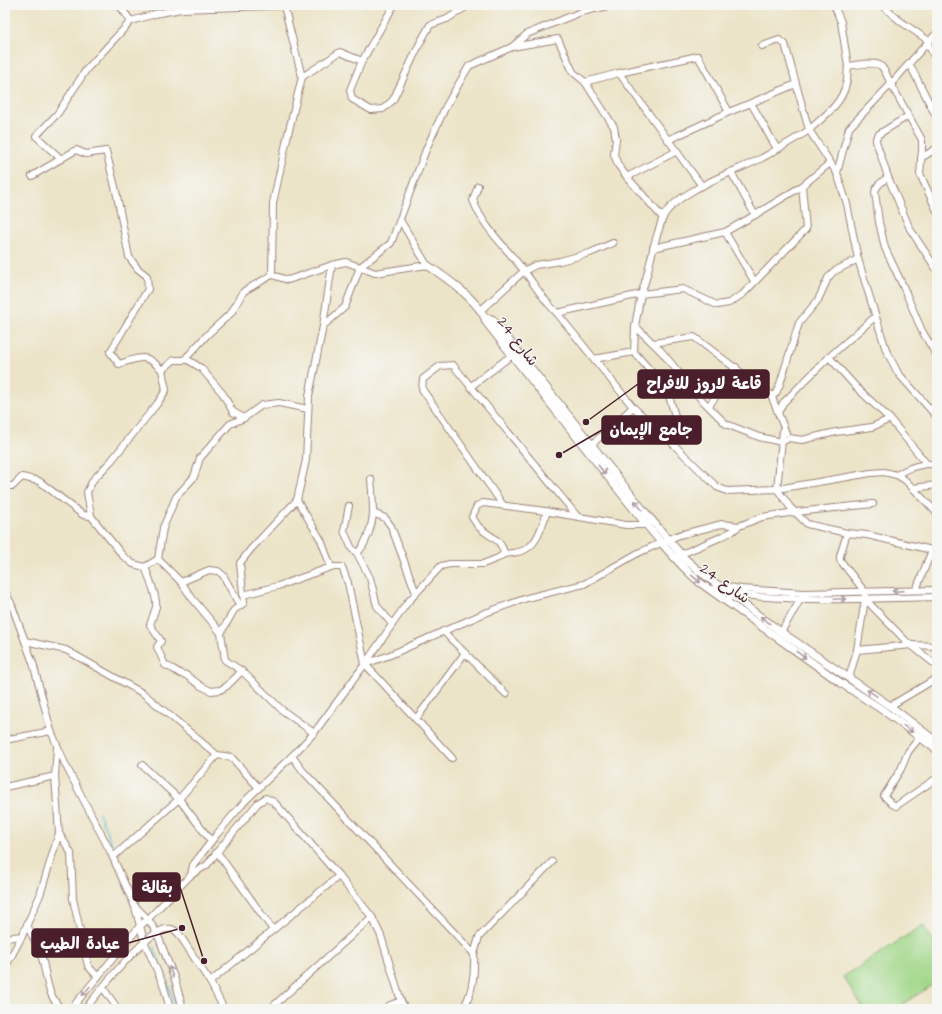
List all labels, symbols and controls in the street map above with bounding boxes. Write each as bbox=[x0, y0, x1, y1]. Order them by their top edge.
street label: شارع 24 bbox=[492, 312, 543, 370]
callout: قاعة لاروز للافراح bbox=[638, 370, 769, 398]
text: قاعة لاروز للافراح bbox=[647, 373, 761, 395]
callout: جامع الإيمان bbox=[602, 416, 701, 444]
text: جامع الإيمان bbox=[610, 419, 692, 441]
one-way arrow bbox=[598, 464, 607, 475]
one-way arrow bbox=[634, 499, 643, 510]
street label: شارع 24 bbox=[695, 558, 754, 609]
one-way arrow bbox=[691, 574, 701, 583]
one-way arrow bbox=[892, 587, 905, 595]
one-way arrow bbox=[833, 595, 846, 603]
one-way arrow bbox=[759, 616, 770, 624]
one-way arrow bbox=[796, 651, 807, 659]
one-way arrow bbox=[867, 689, 878, 697]
one-way arrow bbox=[903, 725, 914, 733]
callout: بقالة bbox=[133, 873, 180, 901]
text: بقالة bbox=[141, 877, 173, 899]
callout: عيادة الطيب bbox=[32, 929, 128, 957]
text: عيادة الطيب bbox=[40, 933, 120, 955]
one-way arrow bbox=[167, 966, 175, 978]
one-way arrow bbox=[82, 985, 91, 996]

